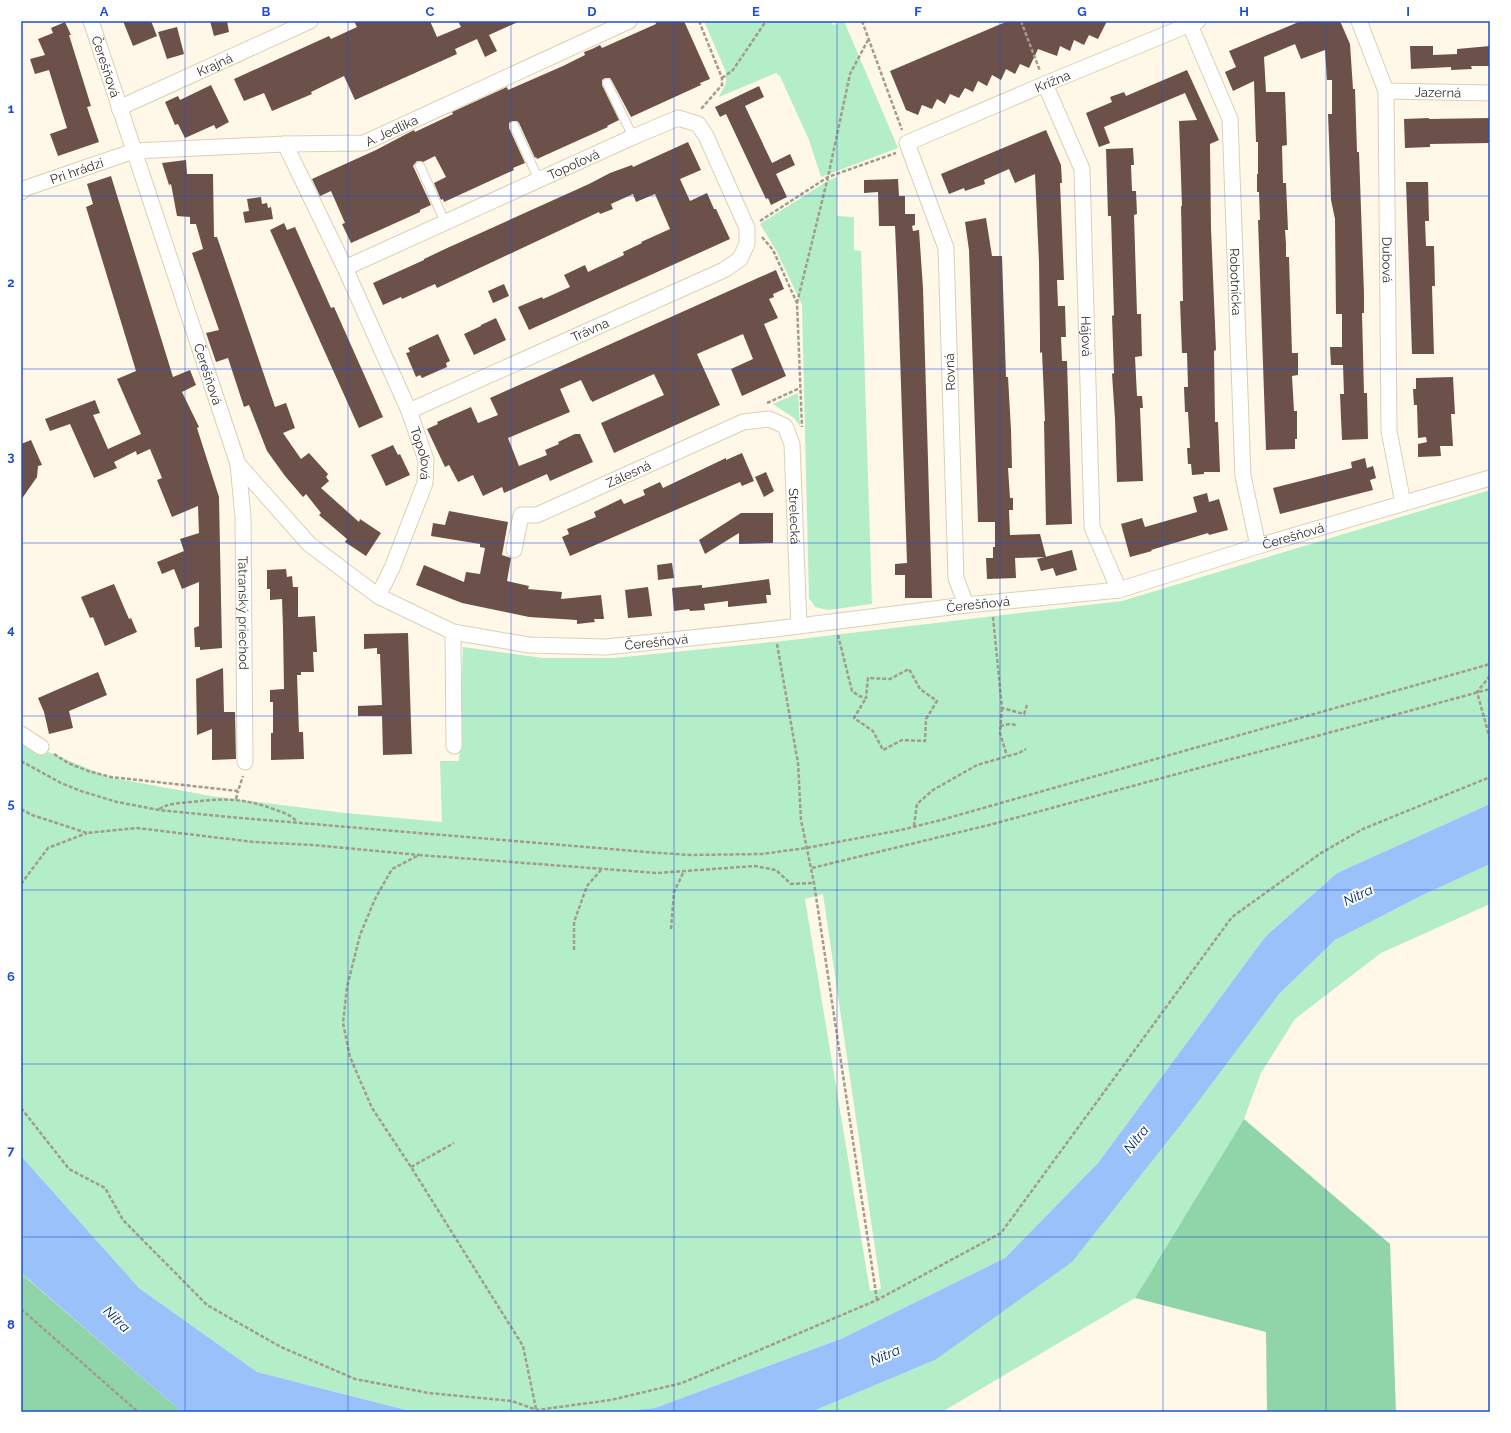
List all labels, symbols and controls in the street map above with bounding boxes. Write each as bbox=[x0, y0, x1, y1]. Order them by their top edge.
text: A bbox=[100, 4, 109, 19]
text: B bbox=[262, 4, 271, 19]
text: C bbox=[426, 4, 435, 19]
text: D bbox=[587, 4, 597, 19]
text: E bbox=[752, 4, 760, 19]
text: F bbox=[914, 4, 922, 19]
text: G bbox=[1077, 4, 1087, 19]
text: H bbox=[1239, 4, 1249, 19]
text: I bbox=[1406, 4, 1410, 19]
street label: Čerešňová bbox=[89, 34, 123, 99]
street label: Krajná bbox=[194, 50, 235, 79]
street label: Krížna bbox=[1032, 67, 1072, 95]
street label: Jazerná bbox=[1415, 84, 1461, 100]
text: 1 bbox=[8, 101, 15, 116]
street label: A. Jedlika bbox=[363, 112, 420, 149]
street label: Topoľová bbox=[545, 146, 602, 182]
street label: Pri hrádzi bbox=[48, 155, 105, 187]
street label: Dubová bbox=[1380, 237, 1395, 283]
street label: Robotnícka bbox=[1227, 248, 1245, 316]
text: 2 bbox=[7, 275, 15, 290]
street label: Trávna bbox=[569, 315, 611, 345]
street label: Hájová bbox=[1079, 316, 1095, 357]
street label: Čerešňová bbox=[191, 341, 225, 407]
street label: Rovná bbox=[942, 353, 958, 391]
street label: Topoľová bbox=[408, 425, 434, 480]
text: 3 bbox=[7, 449, 15, 464]
street label: Zálesná bbox=[604, 457, 653, 490]
street label: Strelecká bbox=[786, 488, 803, 545]
street label: Čerešňová bbox=[1260, 520, 1326, 552]
street label: Tatranský priechod bbox=[236, 556, 252, 670]
street label: Čerešňová bbox=[945, 593, 1011, 615]
text: 4 bbox=[7, 622, 15, 637]
street label: Čerešňová bbox=[624, 631, 689, 652]
text: 5 bbox=[7, 796, 15, 811]
water label: Nitra bbox=[1341, 881, 1375, 909]
text: 6 bbox=[7, 969, 15, 984]
water label: Nitra bbox=[1120, 1122, 1152, 1156]
text: 7 bbox=[7, 1143, 15, 1158]
water label: Nitra bbox=[100, 1303, 134, 1335]
text: 8 bbox=[7, 1317, 15, 1332]
water label: Nitra bbox=[868, 1342, 902, 1368]

